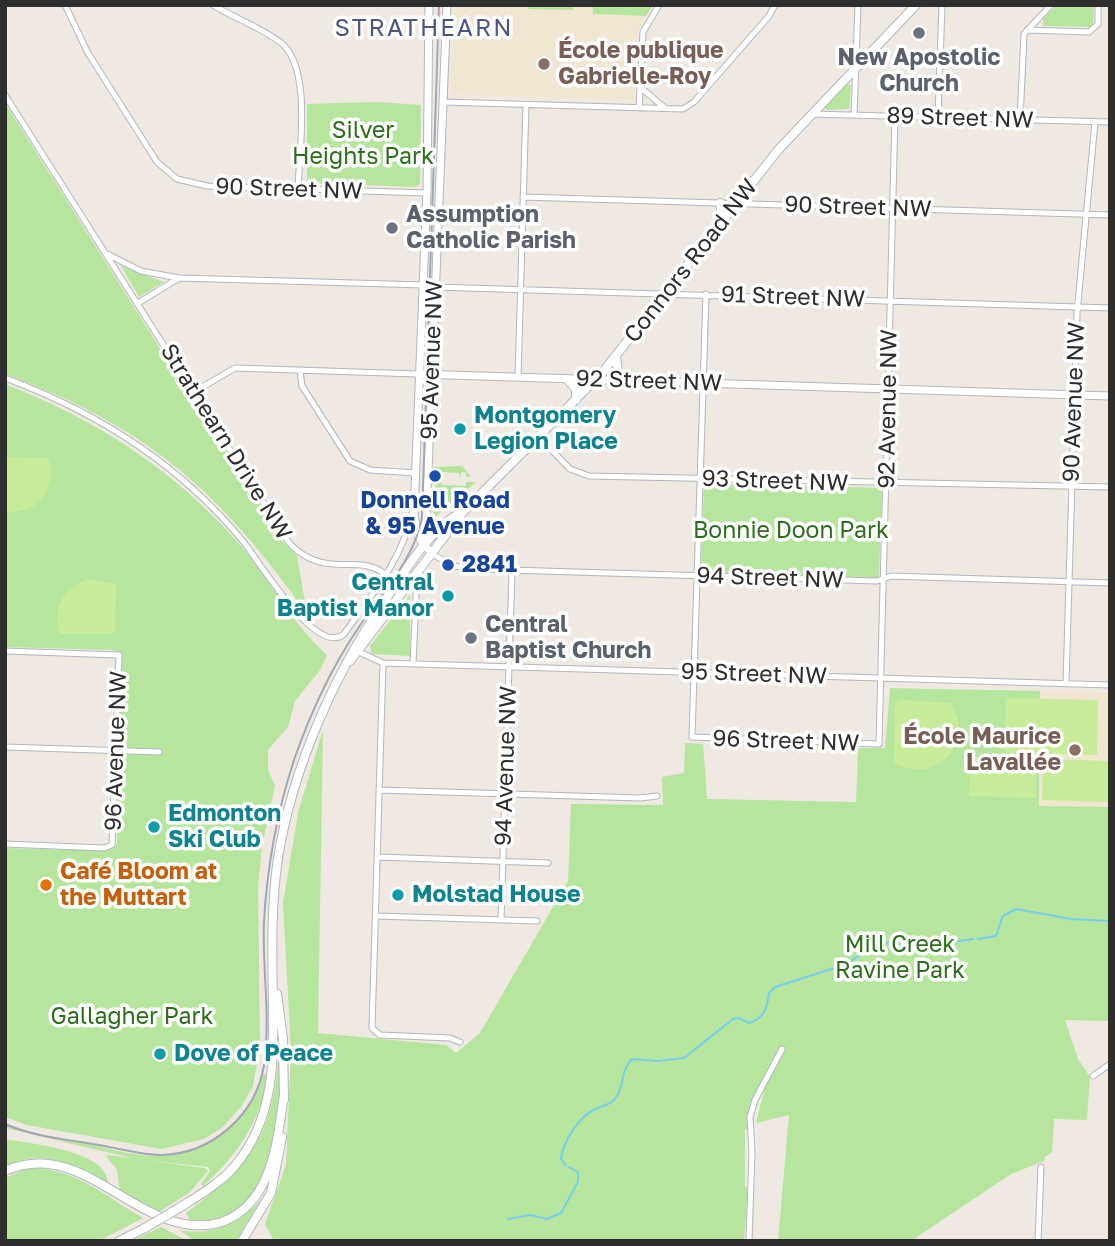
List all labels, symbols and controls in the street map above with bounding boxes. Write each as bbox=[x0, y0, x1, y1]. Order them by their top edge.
district label: STRATHEARN bbox=[336, 14, 512, 42]
marker: New Apostolic Church bbox=[911, 25, 927, 41]
place label: École publique Gabrielle-Roy bbox=[558, 37, 724, 91]
place label: New Apostolic Church bbox=[837, 44, 1001, 98]
marker: École publique Gabrielle-Roy bbox=[536, 56, 552, 72]
street label: 89 Street NW bbox=[886, 102, 1034, 134]
park label: Silver Heights Park bbox=[292, 117, 434, 171]
street label: 90 Street NW bbox=[215, 173, 363, 205]
street label: Connors Road NW bbox=[619, 174, 763, 348]
street label: 90 Street NW bbox=[784, 191, 932, 223]
place label: Assumption Catholic Parish bbox=[406, 201, 576, 255]
marker: Assumption Catholic Parish bbox=[384, 220, 400, 236]
street label: 95 Avenue NW bbox=[415, 280, 449, 440]
street label: 91 Street NW bbox=[720, 281, 866, 313]
street label: 90 Avenue NW bbox=[1057, 321, 1091, 483]
street label: 92 Avenue NW bbox=[873, 329, 903, 489]
street label: Strathearn Drive NW bbox=[154, 339, 298, 545]
street label: 92 Street NW bbox=[575, 365, 723, 397]
place label: Montgomery Legion Place bbox=[474, 402, 618, 456]
marker: Montgomery Legion Place bbox=[452, 421, 468, 437]
street label: 93 Street NW bbox=[701, 465, 849, 497]
marker: Donnell Road & 95 Avenue bbox=[427, 468, 443, 484]
place label: Donnell Road & 95 Avenue bbox=[360, 487, 510, 541]
park label: Bonnie Doon Park bbox=[693, 517, 889, 545]
place label: 2841 bbox=[462, 551, 517, 579]
marker: 2841 bbox=[440, 557, 456, 573]
street label: 94 Street NW bbox=[696, 562, 844, 594]
place label: Central Baptist Manor bbox=[277, 569, 434, 623]
marker: Central Baptist Manor bbox=[440, 588, 456, 604]
place label: Central Baptist Church bbox=[485, 611, 651, 665]
marker: Central Baptist Church bbox=[463, 630, 479, 646]
street label: 95 Street NW bbox=[680, 658, 828, 690]
street label: 96 Avenue NW bbox=[99, 671, 133, 831]
street label: 94 Avenue NW bbox=[489, 685, 523, 847]
place label: École Maurice Lavallée bbox=[903, 723, 1061, 777]
street label: 96 Street NW bbox=[712, 725, 860, 757]
marker: École Maurice Lavallée bbox=[1067, 742, 1083, 758]
place label: Edmonton Ski Club bbox=[168, 800, 281, 854]
marker: Edmonton Ski Club bbox=[146, 819, 162, 835]
place label: Café Bloom at the Muttart bbox=[60, 858, 217, 912]
marker: Café Bloom at the Muttart bbox=[38, 877, 54, 893]
place label: Molstad House bbox=[412, 881, 581, 909]
marker: Molstad House bbox=[390, 887, 406, 903]
park label: Mill Creek Ravine Park bbox=[835, 931, 965, 985]
park label: Gallagher Park bbox=[50, 1003, 214, 1031]
place label: Dove of Peace bbox=[174, 1040, 333, 1068]
marker: Dove of Peace bbox=[152, 1046, 168, 1062]

